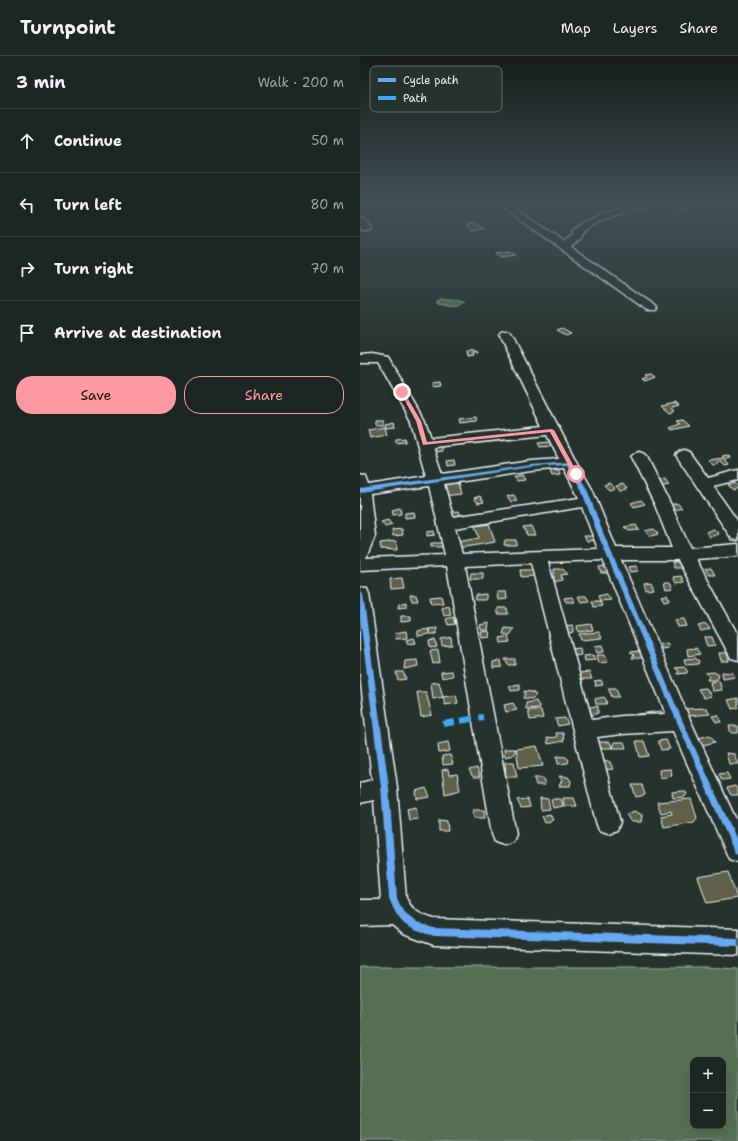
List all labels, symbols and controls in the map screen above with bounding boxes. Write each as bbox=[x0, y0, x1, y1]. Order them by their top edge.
text: Turnpoint bbox=[20, 15, 116, 40]
text: Map bbox=[561, 19, 591, 37]
text: Layers bbox=[613, 19, 657, 37]
text: Share bbox=[679, 19, 718, 37]
legend bbox=[370, 66, 502, 112]
text: 3 min bbox=[16, 71, 66, 93]
text: Cycle path bbox=[403, 73, 459, 88]
text: Walk · 200 m bbox=[258, 74, 344, 91]
text: Path bbox=[403, 91, 427, 106]
icon: ahead bbox=[16, 130, 38, 152]
text: Continue bbox=[54, 131, 122, 151]
text: 50 m bbox=[311, 132, 344, 149]
icon: left bbox=[16, 194, 38, 216]
text: Turn left bbox=[54, 195, 122, 215]
text: 80 m bbox=[310, 196, 344, 213]
icon: right bbox=[16, 258, 38, 280]
text: Turn right bbox=[54, 259, 134, 279]
text: 70 m bbox=[310, 260, 344, 277]
icon: arrive bbox=[16, 322, 38, 344]
text: Arrive at destination bbox=[54, 323, 222, 343]
button: Save bbox=[16, 376, 176, 414]
button: Share bbox=[184, 376, 344, 414]
route end bbox=[393, 383, 411, 401]
route start bbox=[567, 465, 585, 483]
map controls bbox=[690, 1057, 726, 1129]
button: + bbox=[690, 1057, 726, 1093]
button: − bbox=[690, 1093, 726, 1129]

